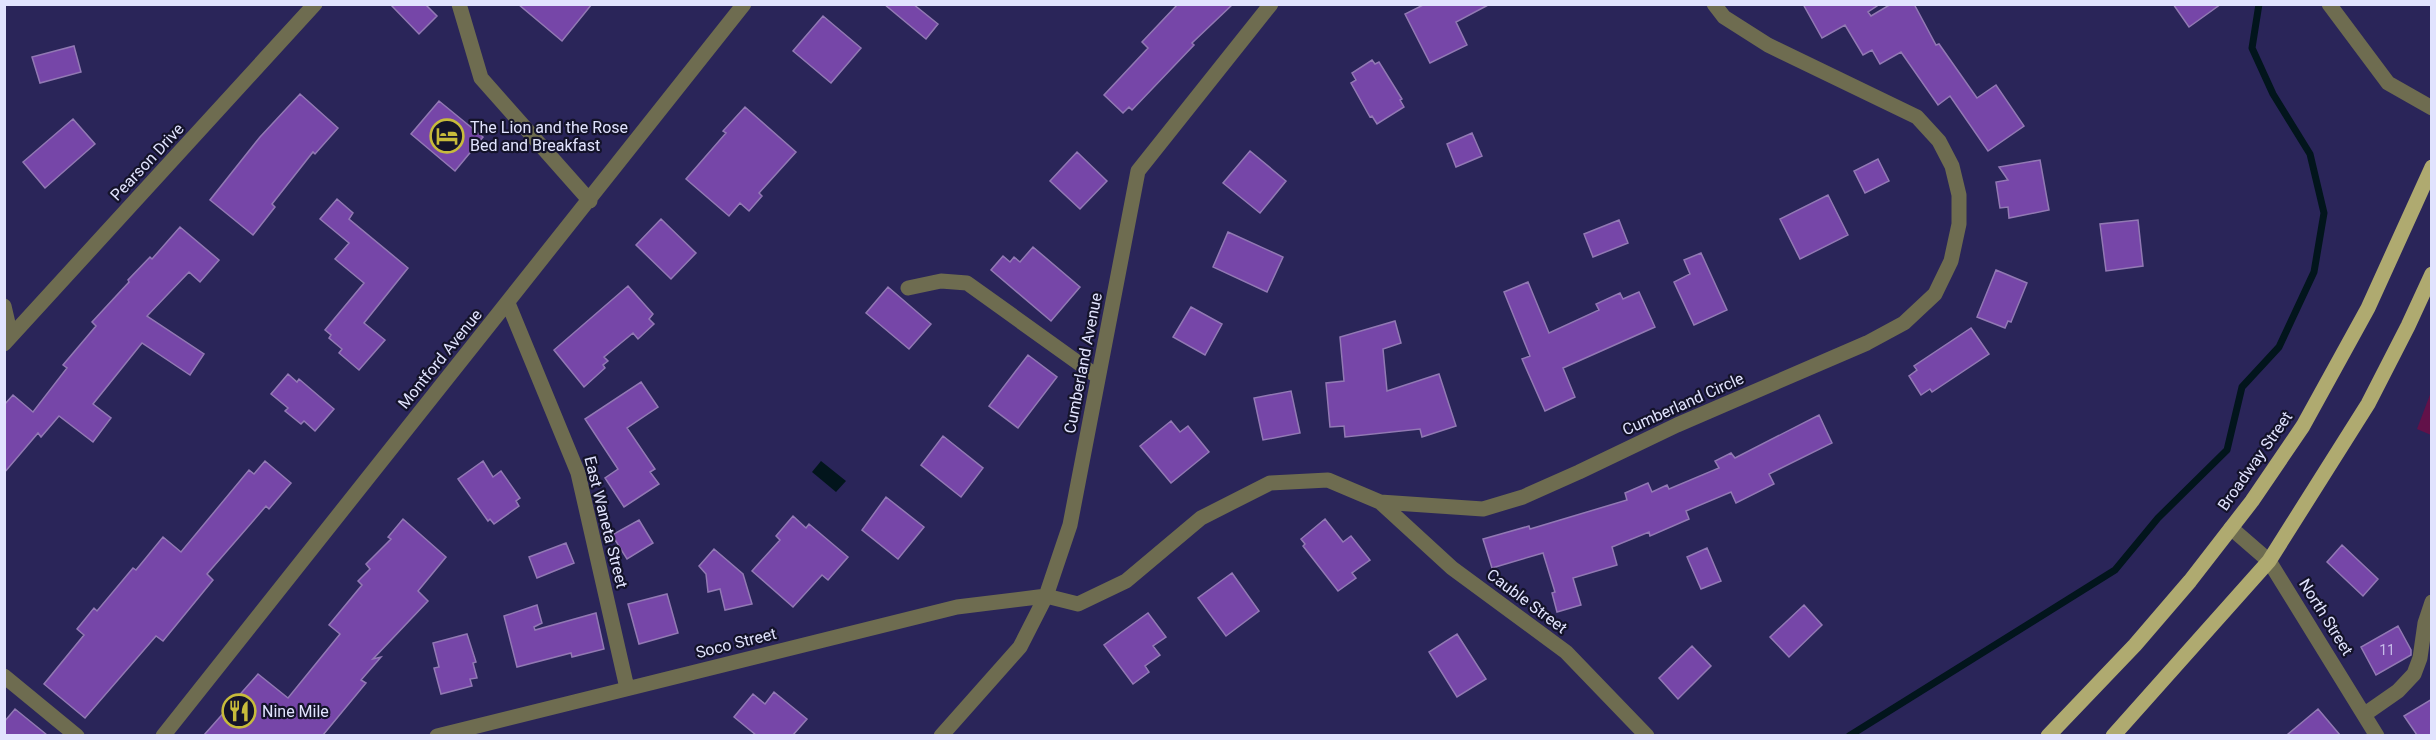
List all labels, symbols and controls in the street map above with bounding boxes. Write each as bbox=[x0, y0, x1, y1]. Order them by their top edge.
hotel icon: The Lion and the Rose Bed and Breakfast bbox=[429, 118, 465, 154]
place label: The Lion and the Rose Bed and Breakfast bbox=[470, 118, 628, 155]
street label: Pearson Drive bbox=[106, 119, 188, 205]
street label: Cumberland Avenue bbox=[1060, 291, 1106, 435]
street label: Montford Avenue bbox=[394, 305, 486, 413]
street label: Cumberland Circle bbox=[1619, 369, 1747, 439]
street label: Broadway Street bbox=[2214, 408, 2296, 514]
street label: East Waneta Street bbox=[580, 454, 632, 590]
street label: Cauble Street bbox=[1483, 565, 1571, 637]
street label: North Street bbox=[2295, 575, 2357, 659]
street label: Soco Street bbox=[694, 624, 778, 662]
house number: 11 bbox=[2379, 642, 2395, 658]
restaurant icon: Nine Mile bbox=[221, 693, 257, 729]
place label: Nine Mile bbox=[262, 702, 329, 721]

